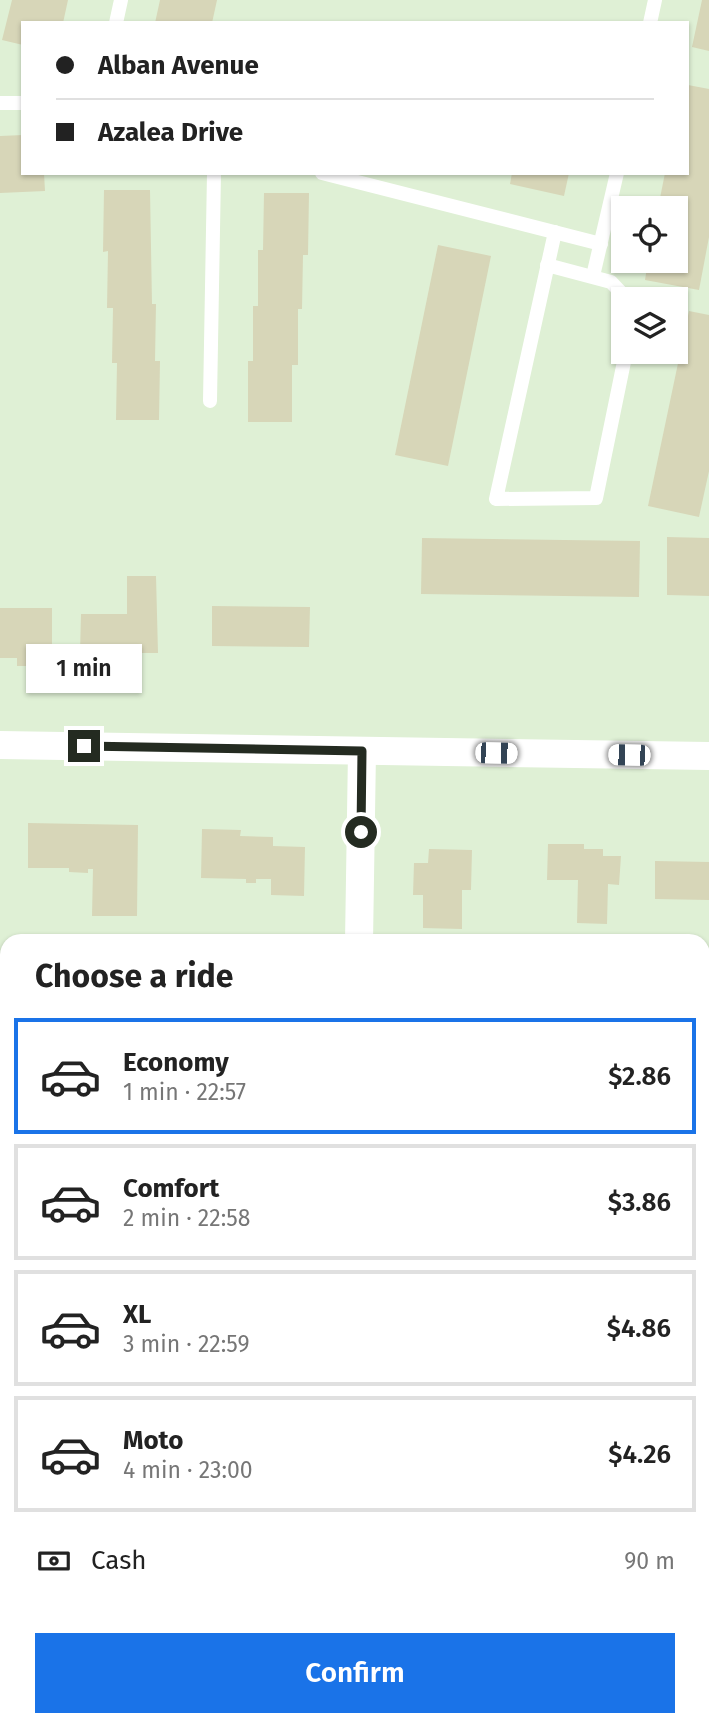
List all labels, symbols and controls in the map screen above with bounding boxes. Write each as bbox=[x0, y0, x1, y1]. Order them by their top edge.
text: Alban Avenue bbox=[98, 50, 259, 81]
text: Azalea Drive bbox=[98, 117, 243, 148]
map controls bbox=[611, 196, 688, 364]
button: locate bbox=[611, 196, 688, 273]
button: layers bbox=[611, 287, 688, 364]
callout: 1 min bbox=[26, 644, 142, 694]
text: 1 min bbox=[56, 654, 112, 682]
route end bbox=[68, 730, 100, 762]
car bbox=[475, 742, 518, 764]
car bbox=[608, 744, 651, 766]
route start bbox=[345, 816, 377, 848]
text: Choose a ride bbox=[35, 957, 233, 995]
icon: car bbox=[39, 1045, 102, 1108]
text: Economy bbox=[123, 1047, 229, 1078]
text: $2.86 bbox=[608, 1061, 671, 1092]
text: 1 min · 22:57 bbox=[123, 1078, 246, 1106]
icon: car bbox=[39, 1171, 102, 1234]
text: Comfort bbox=[123, 1173, 219, 1204]
text: $3.86 bbox=[608, 1187, 671, 1218]
text: 2 min · 22:58 bbox=[123, 1204, 250, 1232]
icon: car bbox=[39, 1297, 102, 1360]
text: XL bbox=[123, 1299, 151, 1330]
text: $4.86 bbox=[607, 1313, 671, 1344]
text: 3 min · 22:59 bbox=[123, 1330, 250, 1358]
icon: car bbox=[39, 1423, 102, 1486]
text: Moto bbox=[123, 1425, 183, 1456]
text: $4.26 bbox=[608, 1439, 671, 1470]
text: 4 min · 23:00 bbox=[123, 1456, 253, 1484]
icon: cash bbox=[35, 1542, 73, 1580]
text: Cash bbox=[91, 1545, 147, 1576]
text: 90 m bbox=[624, 1547, 675, 1575]
button: Confirm bbox=[35, 1633, 675, 1713]

